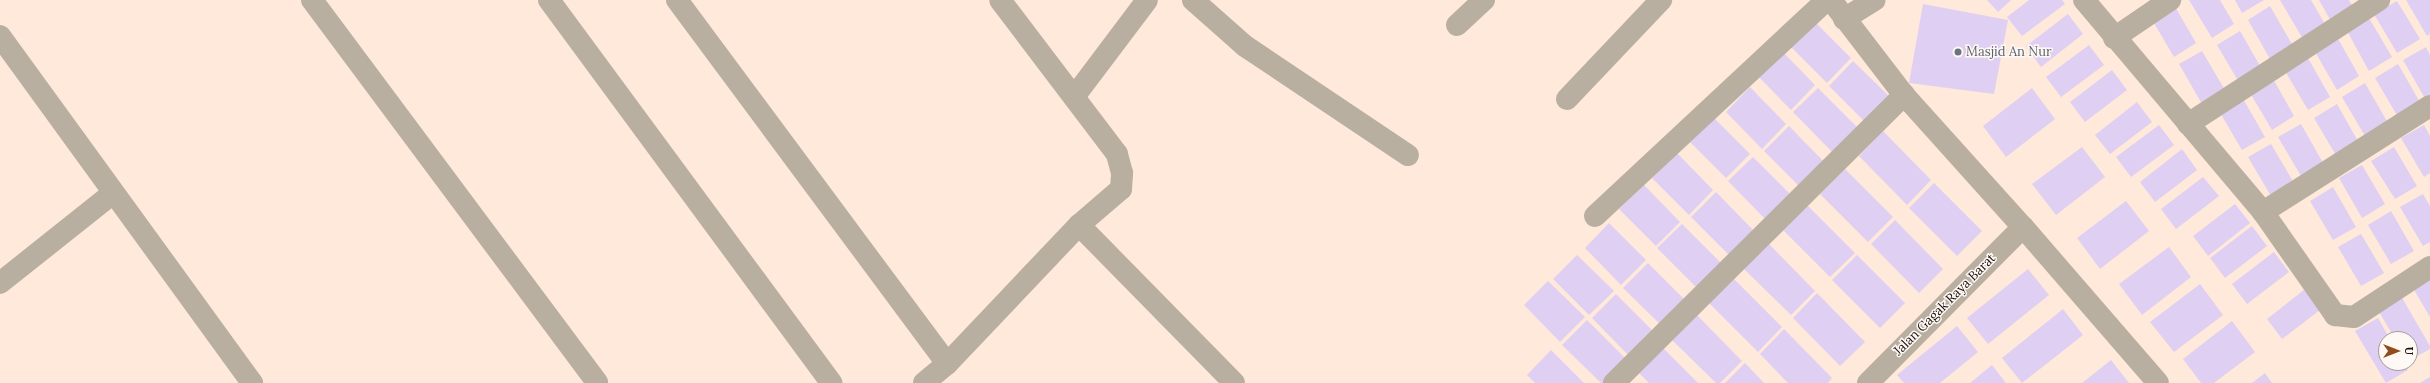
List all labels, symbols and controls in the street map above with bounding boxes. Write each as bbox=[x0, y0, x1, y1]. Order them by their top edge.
place label: Masjid An Nur bbox=[1966, 44, 2052, 60]
marker: Masjid An Nur bbox=[1953, 47, 1963, 57]
street label: Jalan Gagak Raya Barat bbox=[1891, 251, 1999, 359]
north arrow bbox=[2378, 331, 2418, 371]
text: U bbox=[2402, 347, 2416, 355]

